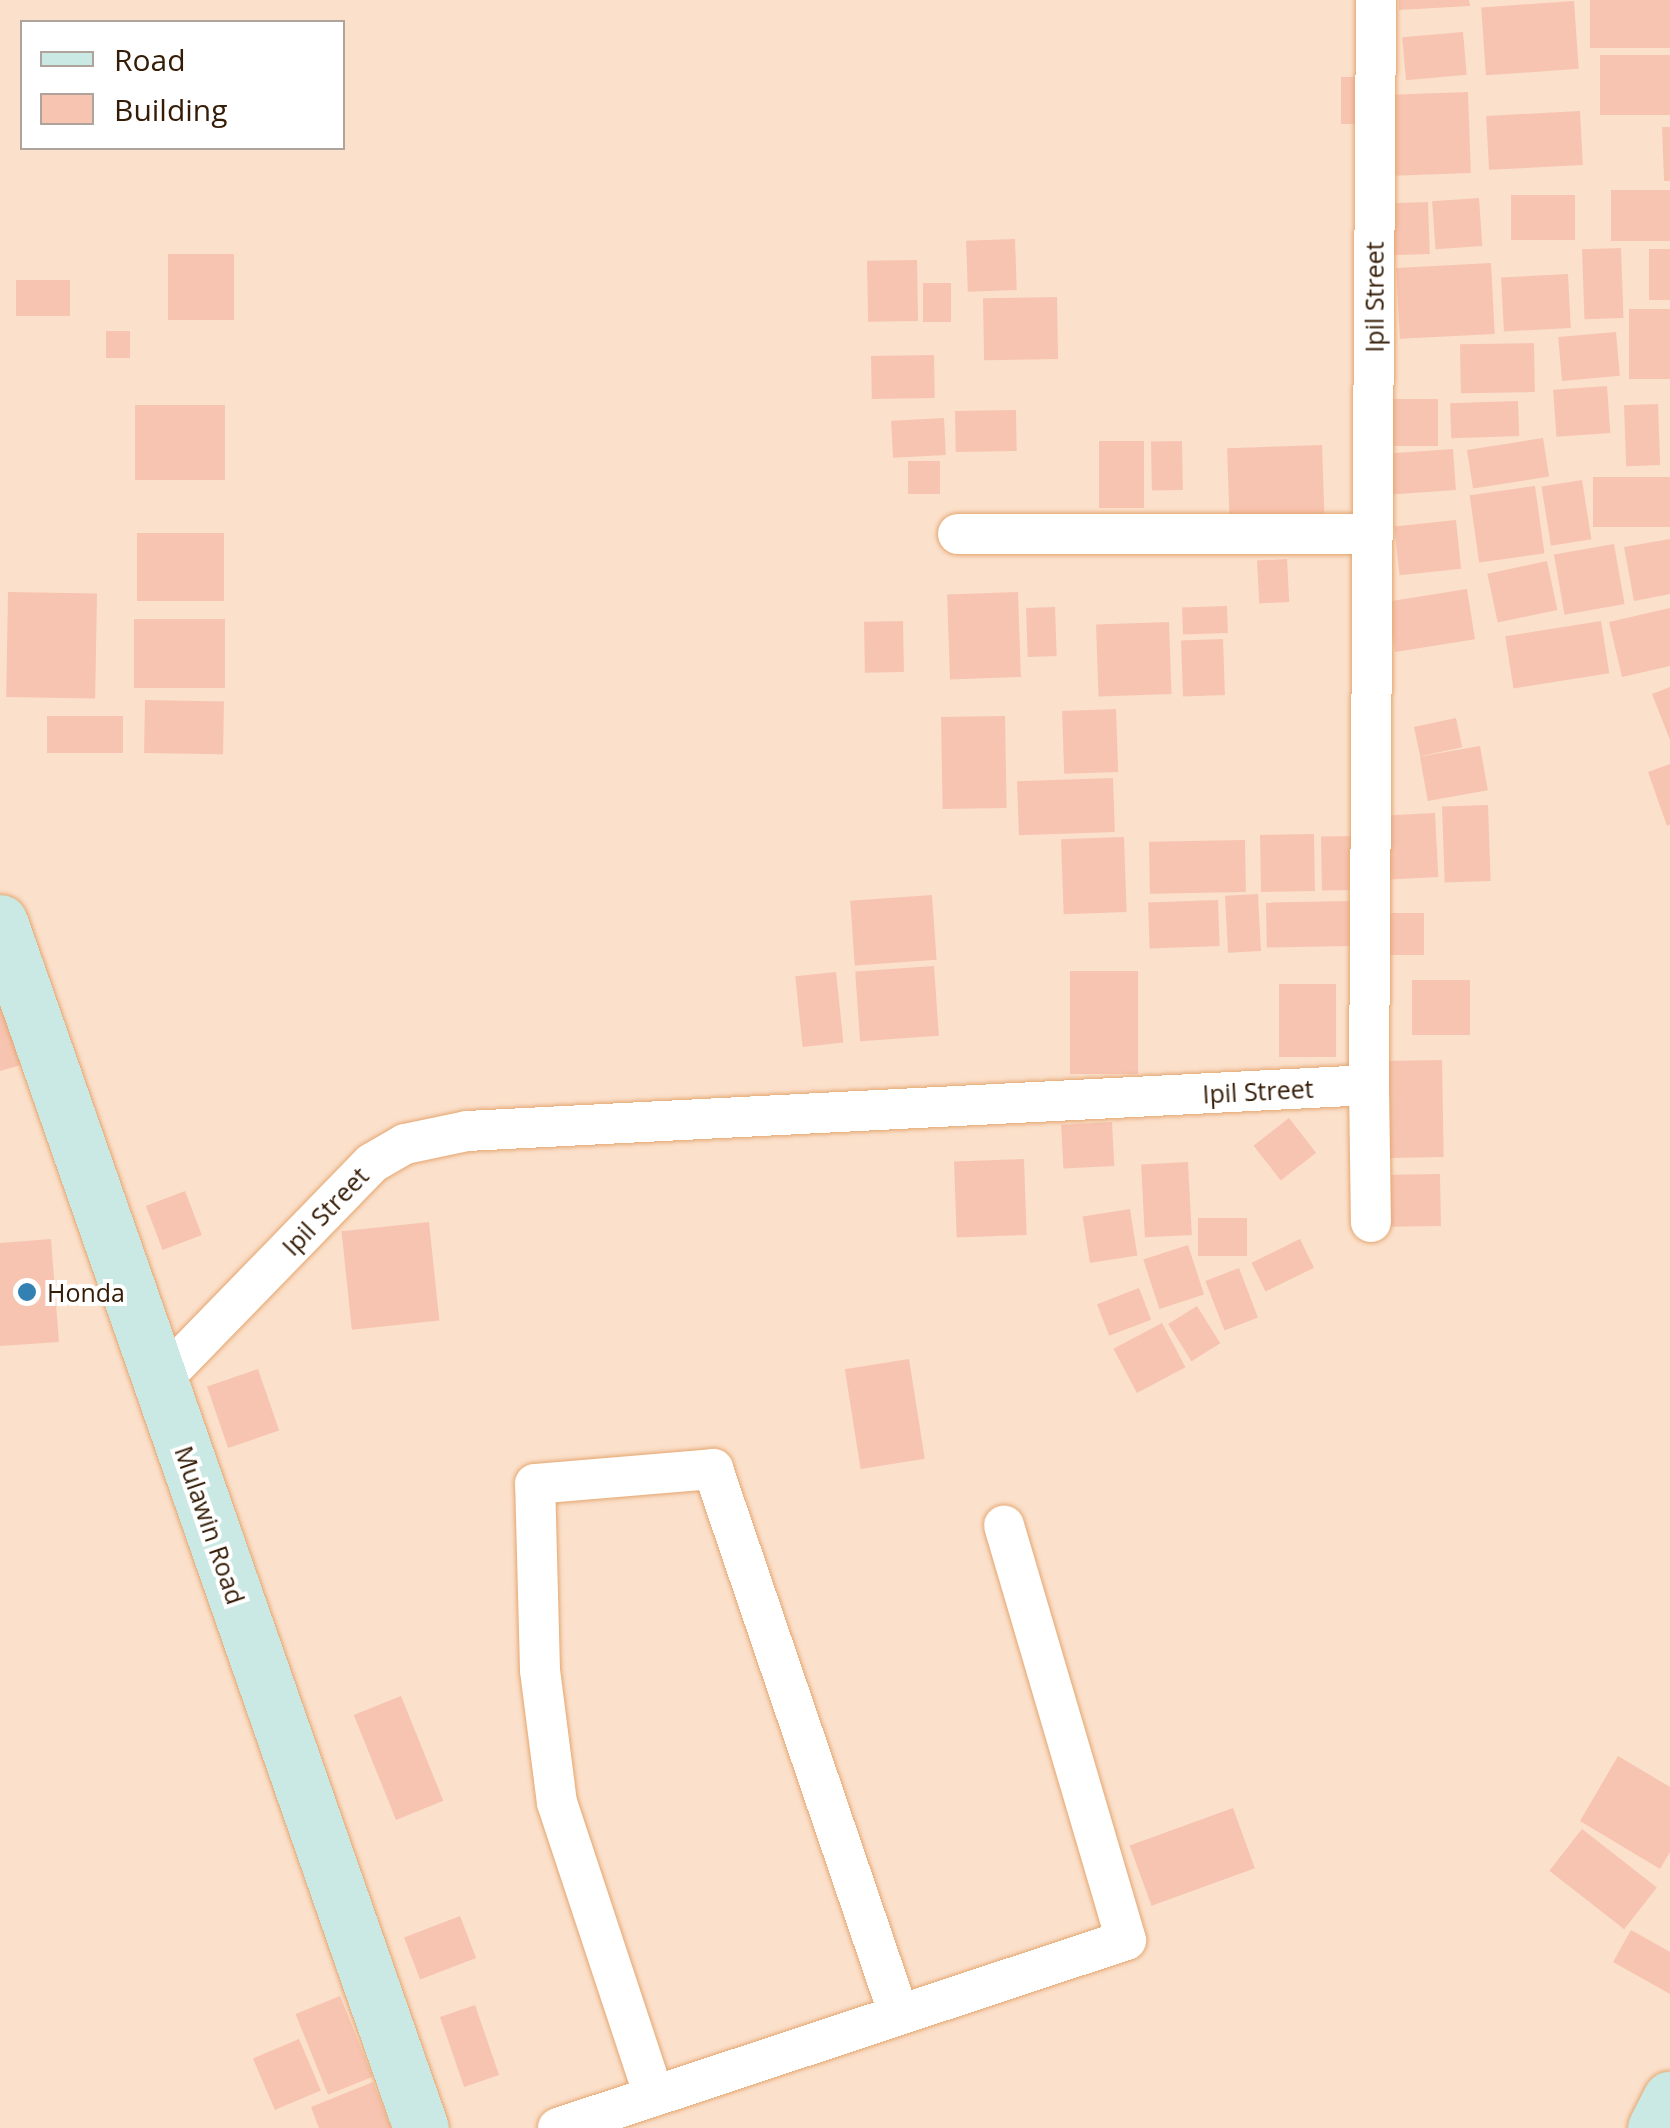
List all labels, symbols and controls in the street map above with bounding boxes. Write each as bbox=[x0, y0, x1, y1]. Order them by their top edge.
legend bbox=[20, 20, 345, 150]
text: Road bbox=[114, 39, 186, 80]
text: Building bbox=[114, 89, 228, 130]
street label: Ipil Street bbox=[1359, 241, 1389, 353]
street label: Ipil Street bbox=[1202, 1073, 1314, 1109]
street label: Ipil Street bbox=[276, 1161, 374, 1261]
place label: Honda bbox=[47, 1277, 125, 1307]
marker: Honda bbox=[16, 1281, 38, 1303]
street label: Mulawin Road bbox=[169, 1442, 251, 1608]

